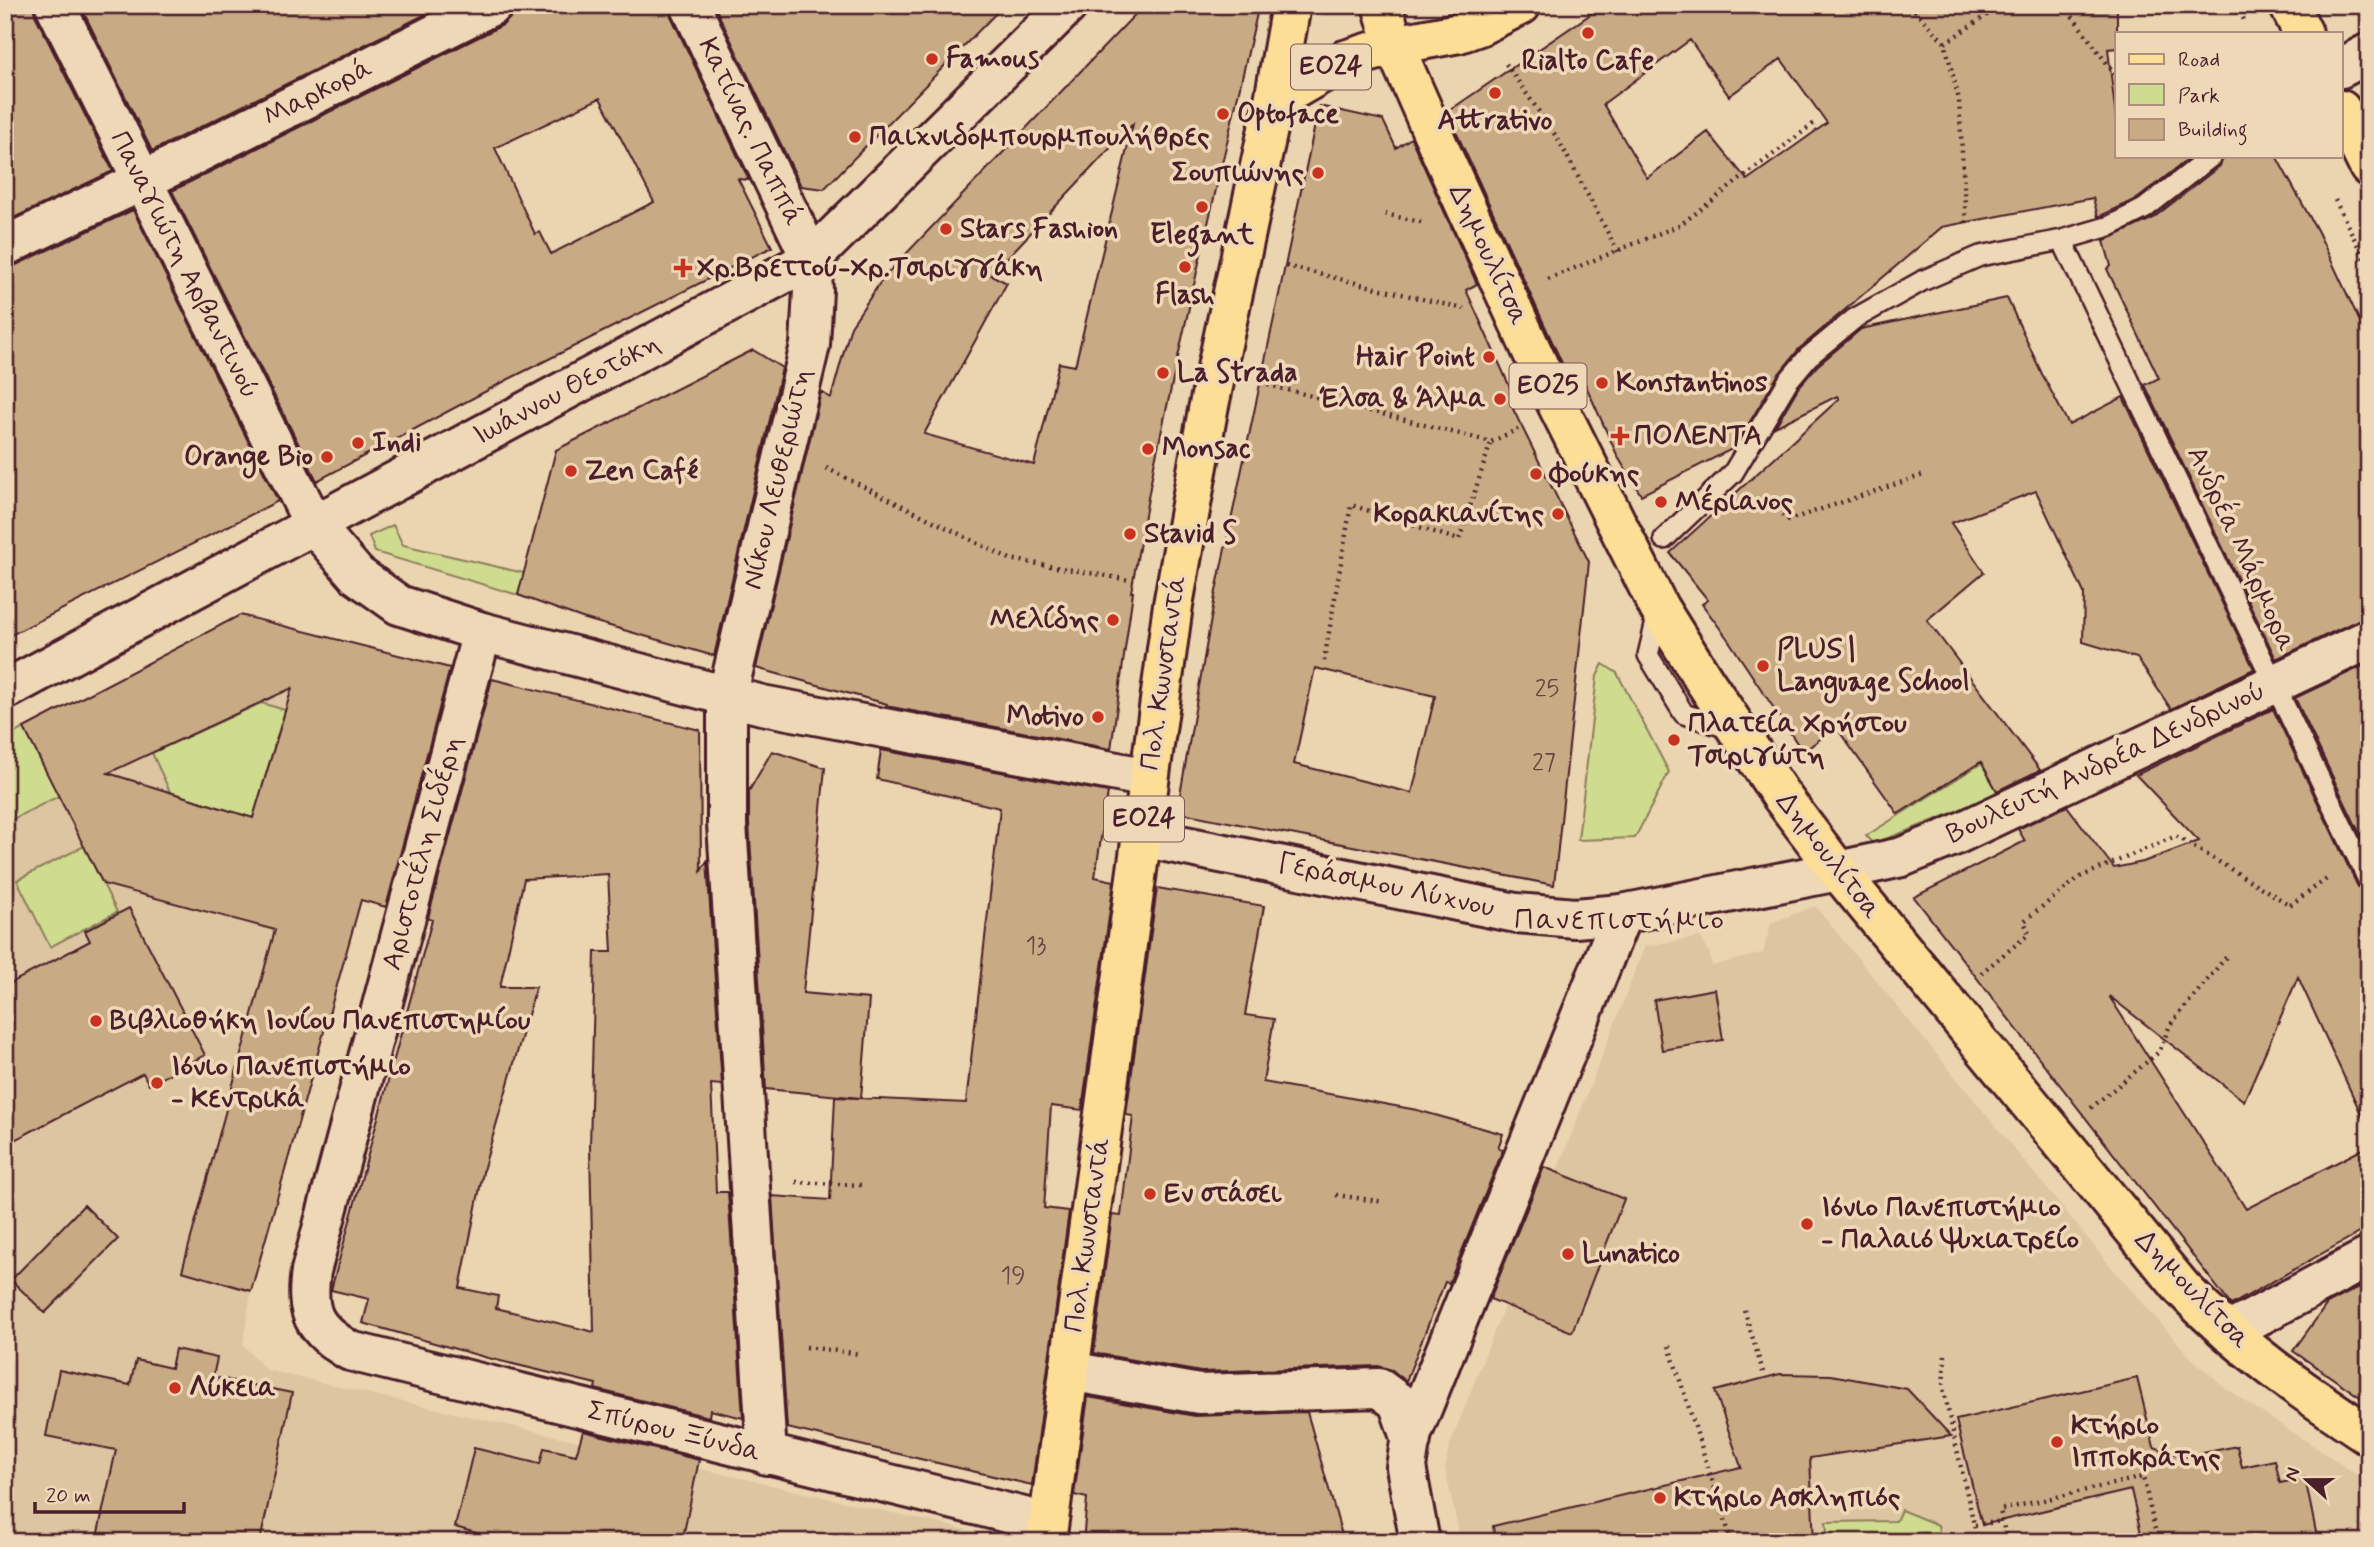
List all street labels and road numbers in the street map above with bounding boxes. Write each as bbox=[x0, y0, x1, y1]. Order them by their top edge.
street label: Κατίνας. Παππά bbox=[688, 32, 812, 232]
road number: ΕΟ24 bbox=[1291, 44, 1371, 90]
street label: Μαρκορά bbox=[257, 50, 379, 136]
street label: Παναγιώτη Αρβαντινού bbox=[100, 125, 268, 405]
street label: Δημουλίτσα bbox=[1439, 178, 1537, 332]
street label: Ιωάννου Θεοτόκη bbox=[467, 325, 667, 455]
road number: ΕΟ25 bbox=[1510, 364, 1586, 408]
street label: Νίκου Λευθεριώτη bbox=[735, 365, 821, 593]
street label: Ανδρέα Μάρμορα bbox=[2177, 440, 2305, 658]
street label: Πολ. Κωνσταντά bbox=[1132, 573, 1196, 773]
street label: Βουλευτή Ανδρέα Δενδρινού bbox=[1941, 673, 2271, 853]
street label: Αριστοτέλη Σιδέρη bbox=[374, 732, 472, 974]
street label: Δημουλίτσα bbox=[1767, 785, 1889, 927]
road number: ΕΟ24 bbox=[1104, 796, 1184, 842]
street label: Γεράσιμου Λύχνου bbox=[1274, 845, 1498, 927]
street label: Πολ. Κωνσταντά bbox=[1056, 1135, 1120, 1335]
street label: Δημουλίτσα bbox=[2126, 1223, 2258, 1357]
street label: Σπύρου Ξύνδα bbox=[583, 1393, 765, 1471]

